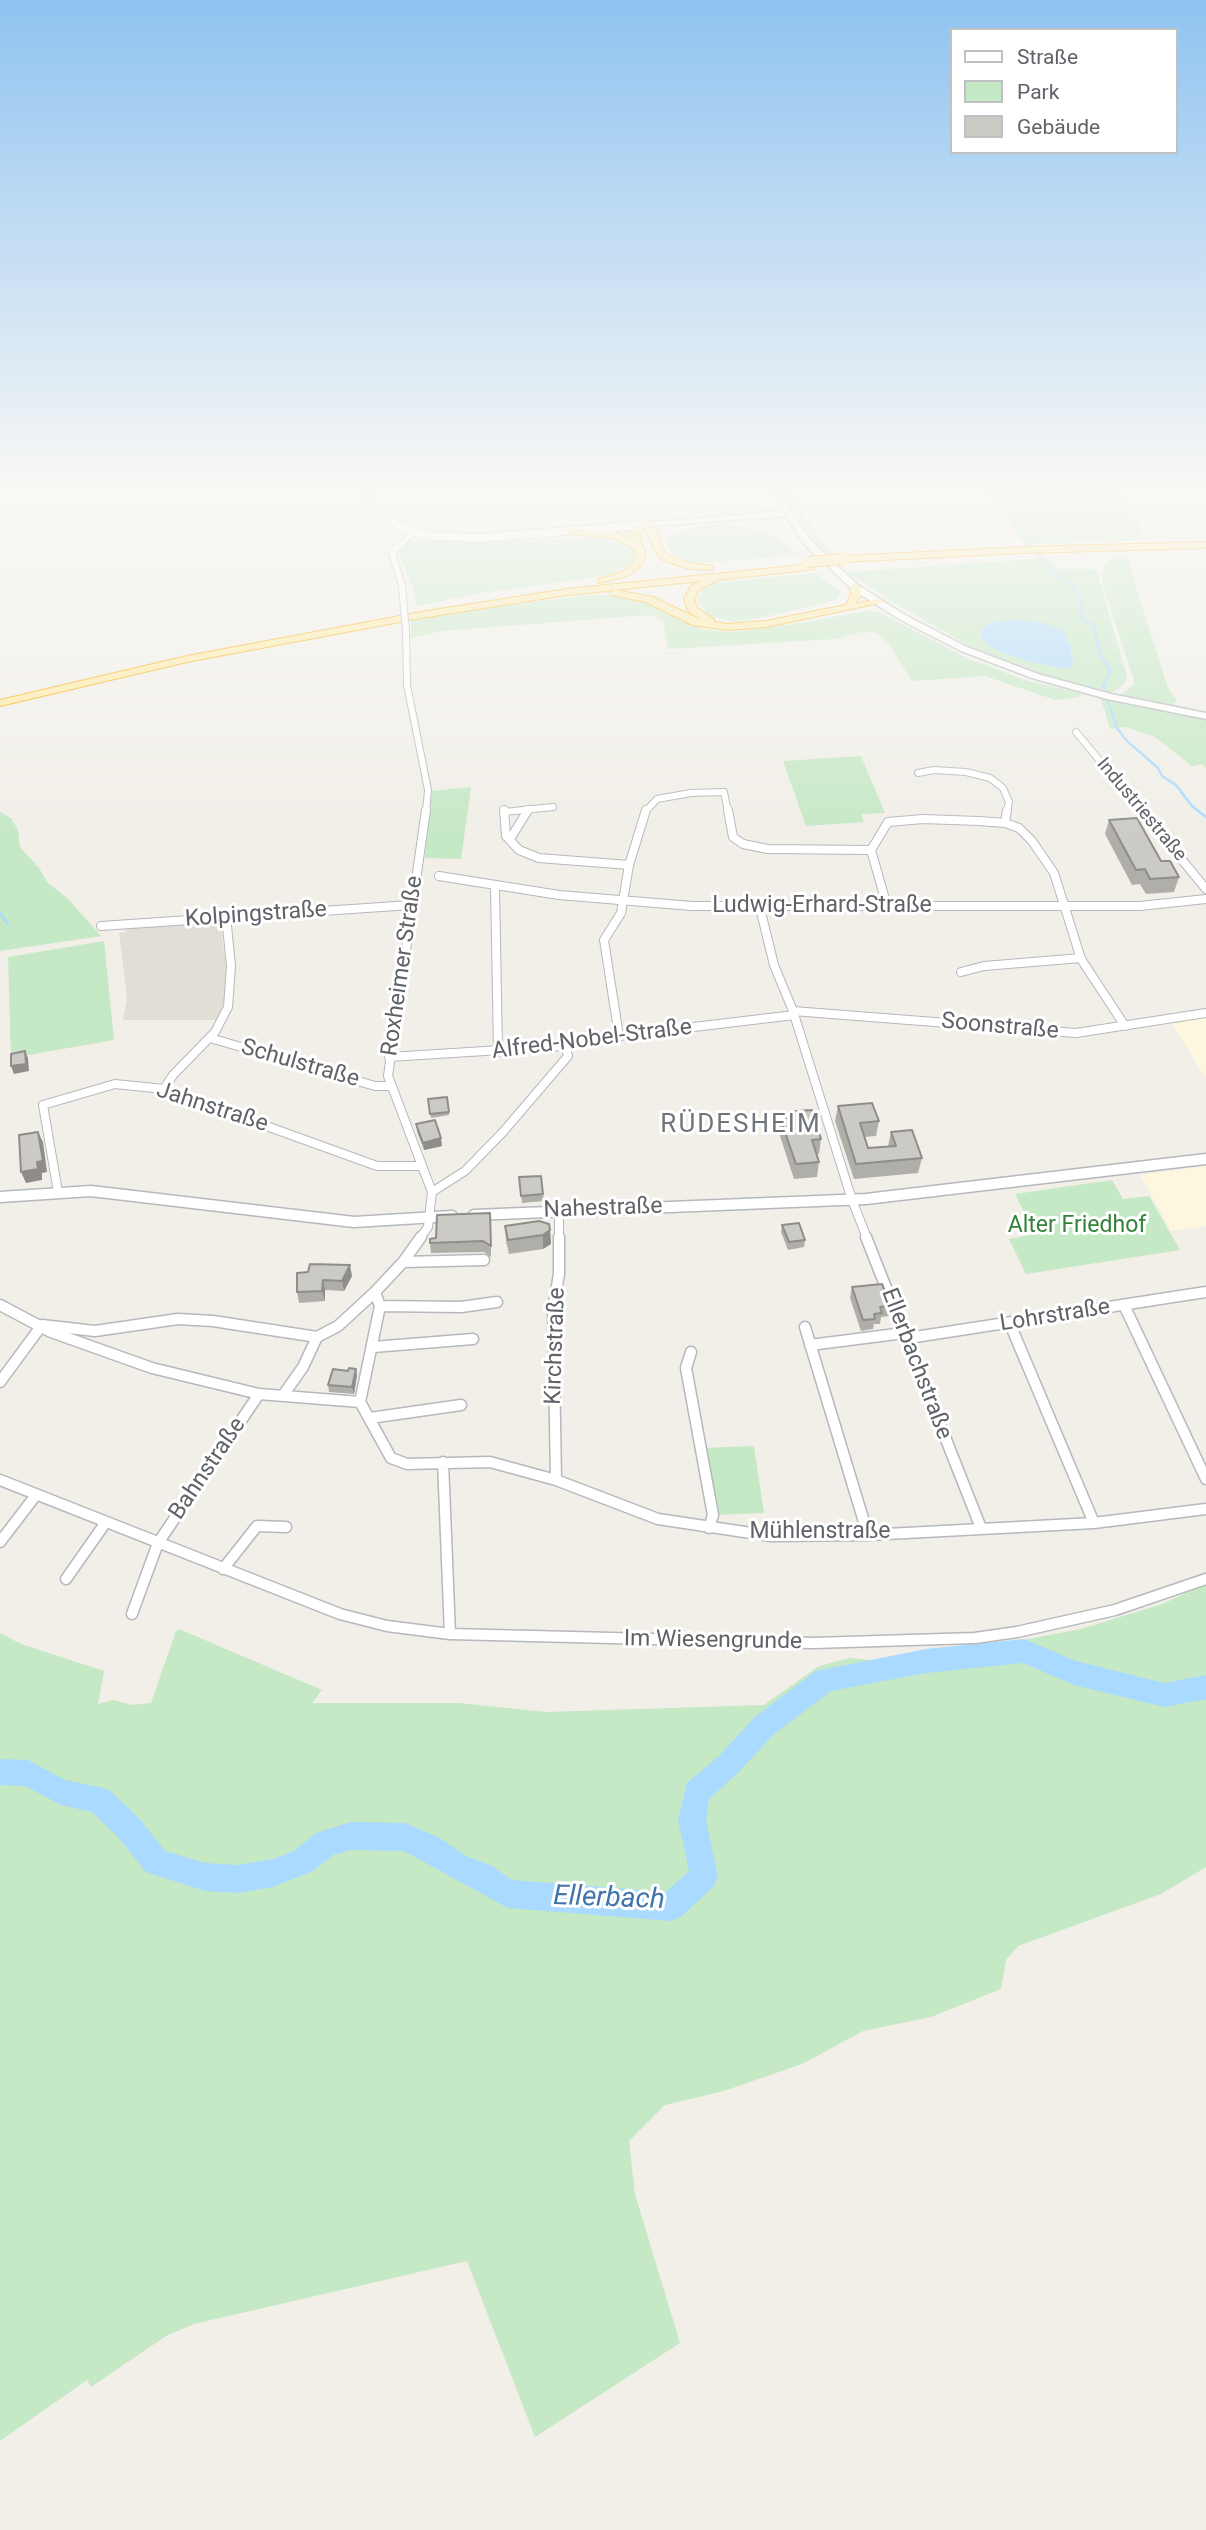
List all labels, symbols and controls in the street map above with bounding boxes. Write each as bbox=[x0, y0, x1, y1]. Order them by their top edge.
legend bbox=[950, 28, 1178, 154]
text: Straße bbox=[1017, 45, 1078, 69]
text: Park bbox=[1017, 80, 1059, 104]
text: Gebäude bbox=[1017, 115, 1100, 139]
street label: Industriestraße bbox=[1091, 754, 1191, 866]
street label: Roxheimer Straße bbox=[377, 874, 429, 1058]
street label: Ludwig-Erhard-Straße bbox=[712, 892, 932, 920]
street label: Kolpingstraße bbox=[184, 896, 328, 934]
street label: Soonstraße bbox=[940, 1008, 1060, 1046]
street label: Alfred-Nobel-Straße bbox=[490, 1014, 694, 1066]
street label: Schulstraße bbox=[238, 1034, 362, 1094]
street label: Jahnstraße bbox=[153, 1077, 271, 1139]
district label: RÜDESHEIM bbox=[661, 1109, 821, 1141]
street label: Nahestraße bbox=[543, 1193, 663, 1225]
park label: Alter Friedhof bbox=[1008, 1212, 1146, 1240]
street label: Ellerbachstraße bbox=[875, 1285, 957, 1443]
street label: Kirchstraße bbox=[540, 1287, 572, 1405]
street label: Lohrstraße bbox=[998, 1294, 1112, 1338]
street label: Bahnstraße bbox=[164, 1413, 252, 1525]
street label: Mühlenstraße bbox=[749, 1518, 891, 1546]
street label: Im Wiesengrunde bbox=[624, 1626, 802, 1656]
water label: Ellerbach bbox=[553, 1880, 665, 1918]

